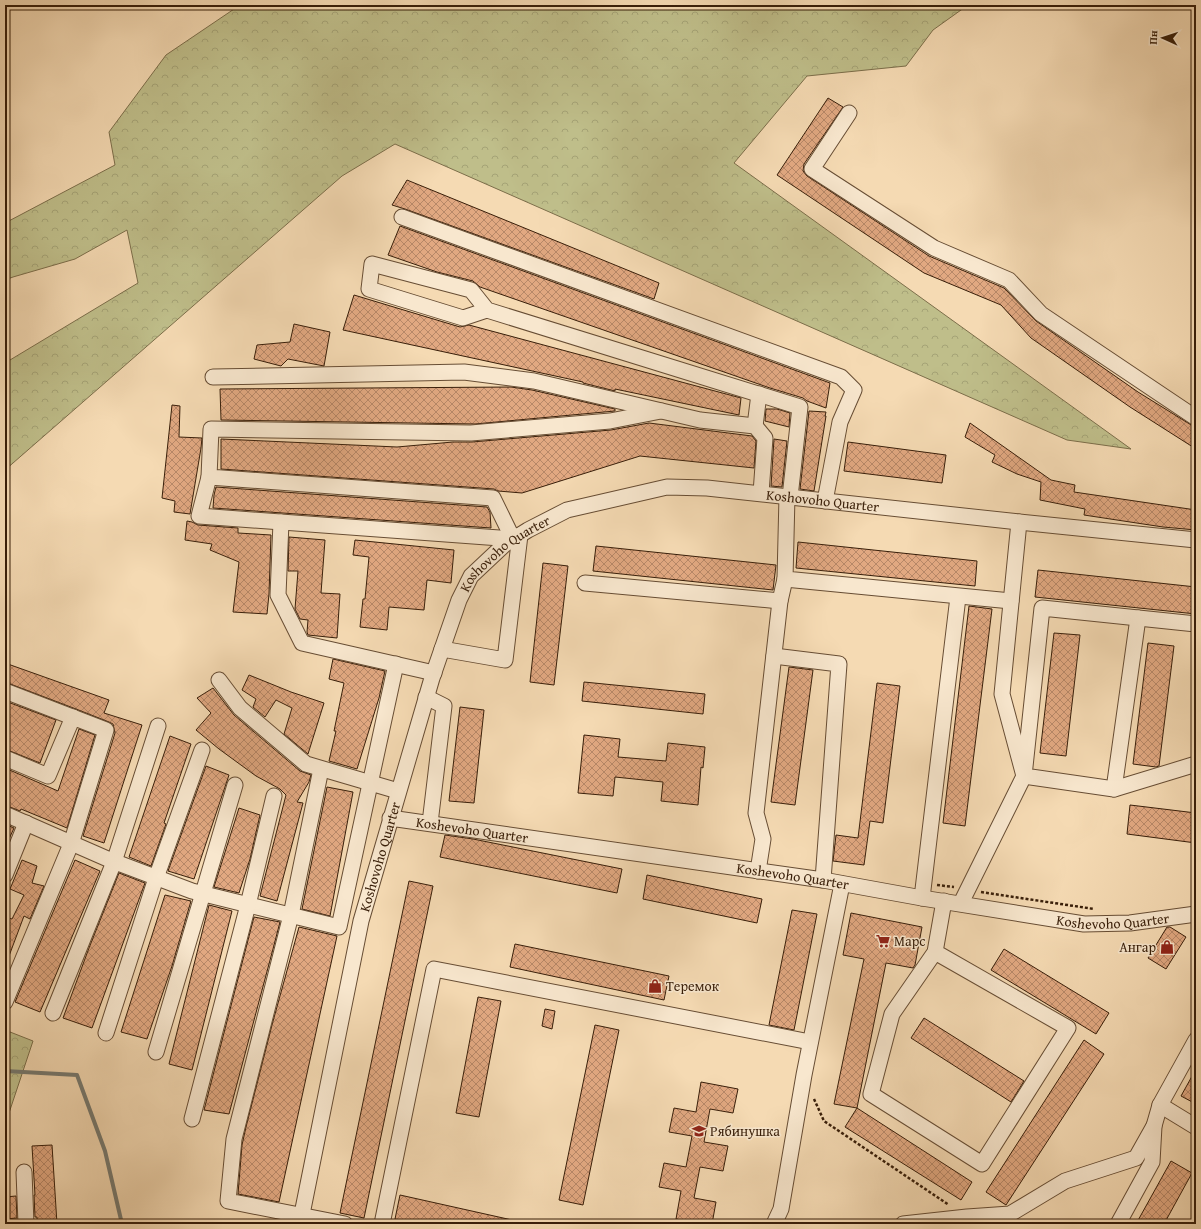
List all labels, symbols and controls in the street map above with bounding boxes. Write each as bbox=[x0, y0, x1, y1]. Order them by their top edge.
north arrow bbox=[1143, 18, 1183, 58]
text: Пн bbox=[1145, 30, 1161, 45]
street label: Koshovoho Quarter bbox=[765, 485, 880, 517]
street label: Koshovoho Quarter bbox=[455, 510, 554, 595]
street label: Koshovoho Quarter bbox=[354, 799, 405, 914]
street label: Koshevoho Quarter bbox=[415, 812, 530, 848]
street label: Koshevoho Quarter bbox=[735, 858, 851, 895]
street label: Koshevoho Quarter bbox=[1055, 908, 1171, 934]
place label: Марс bbox=[894, 931, 925, 951]
supermarket icon: Марс bbox=[875, 933, 891, 949]
place label: Ангар bbox=[1119, 937, 1156, 957]
shop icon: Ангар bbox=[1159, 939, 1175, 955]
place label: Теремок bbox=[666, 976, 720, 996]
shop icon: Теремок bbox=[647, 978, 663, 994]
place label: Рябинушка bbox=[710, 1121, 780, 1141]
school or university icon: Рябинушка bbox=[691, 1123, 707, 1139]

